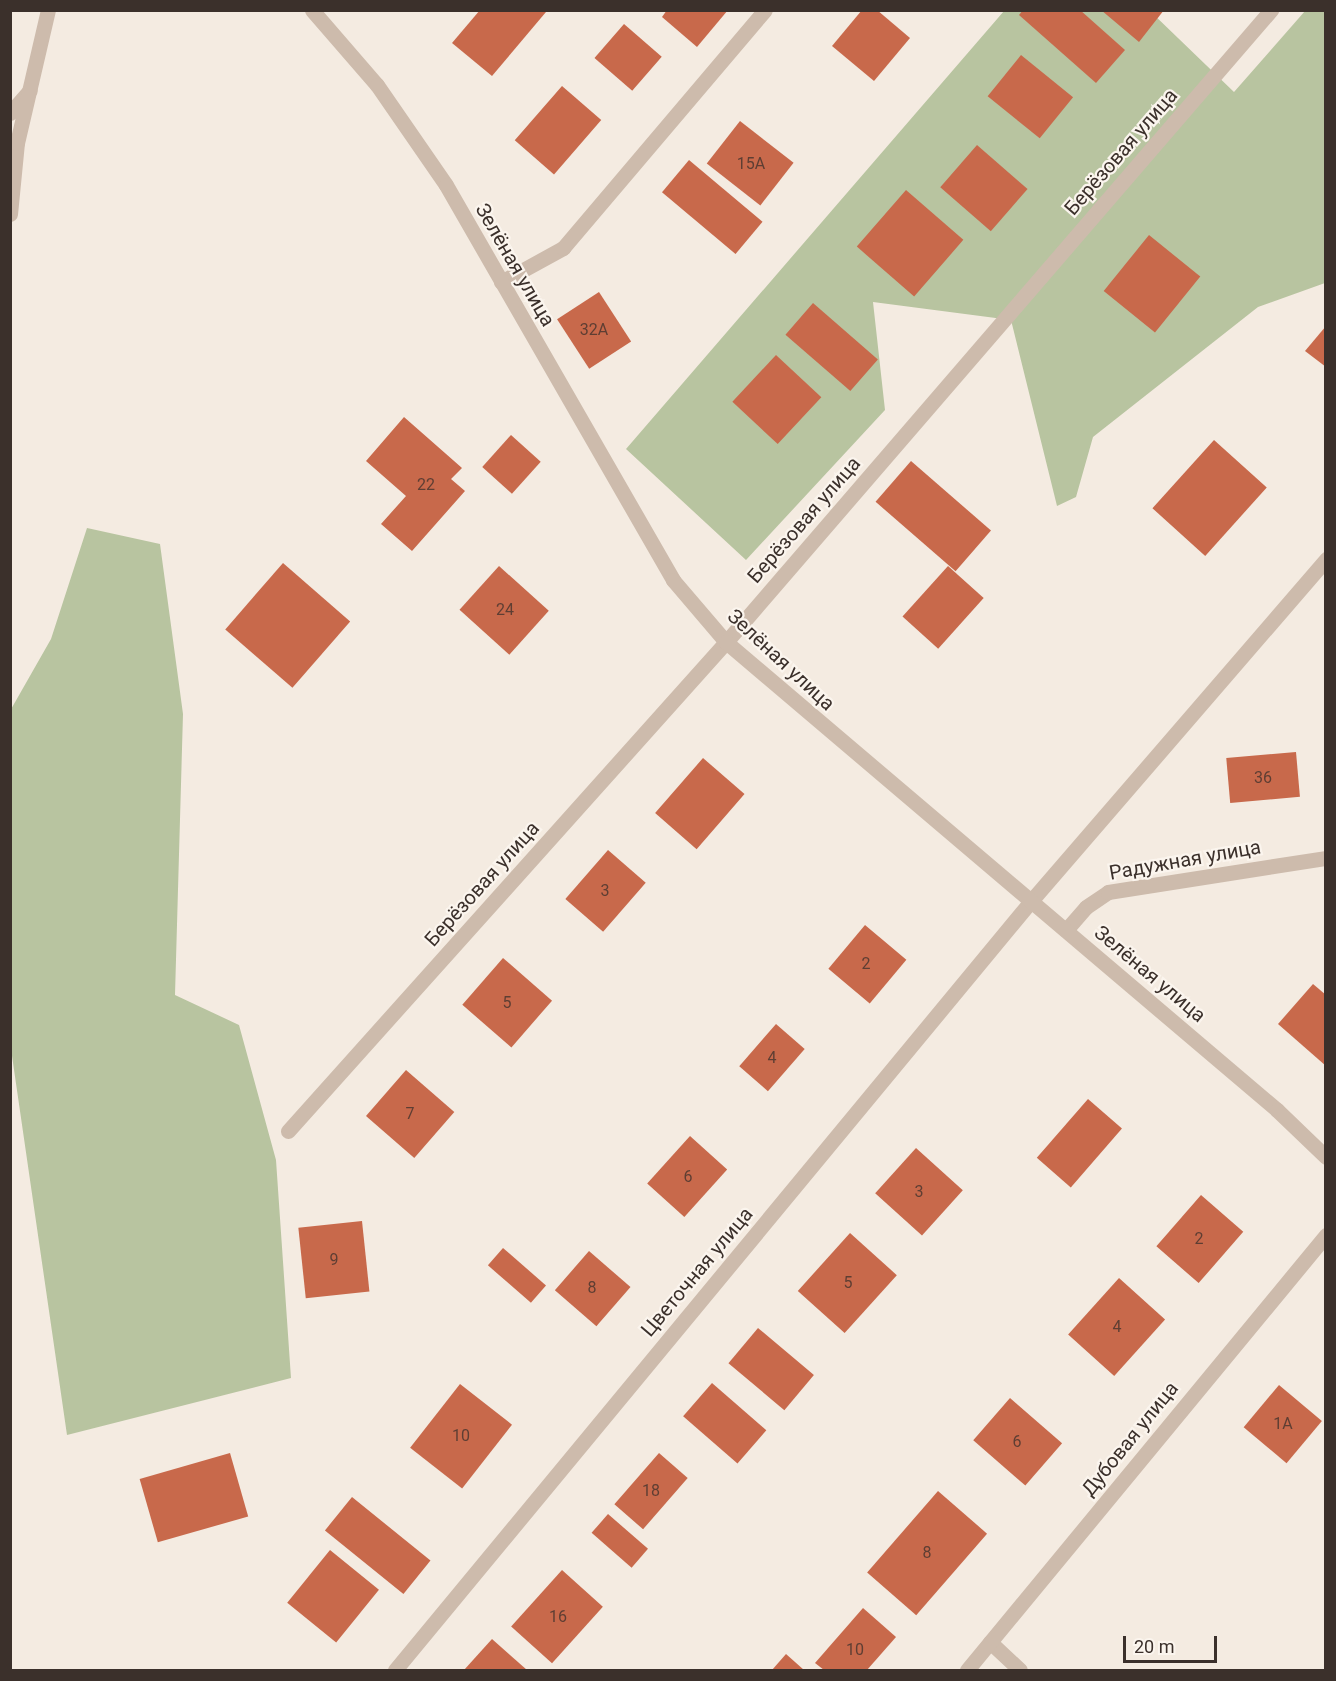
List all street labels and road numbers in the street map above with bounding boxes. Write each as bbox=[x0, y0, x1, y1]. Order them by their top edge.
street label: Берёзовая улица bbox=[1060, 84, 1182, 220]
street label: Зелёная улица bbox=[470, 199, 560, 331]
street label: Берёзовая улица bbox=[743, 452, 865, 588]
street label: Зелёная улица bbox=[722, 604, 840, 716]
street label: Берёзовая улица bbox=[420, 817, 544, 951]
street label: Радужная улица bbox=[1107, 835, 1263, 885]
street label: Зелёная улица bbox=[1089, 920, 1211, 1028]
street label: Цветочная улица bbox=[636, 1203, 758, 1341]
street label: Дубовая улица bbox=[1077, 1377, 1183, 1501]

